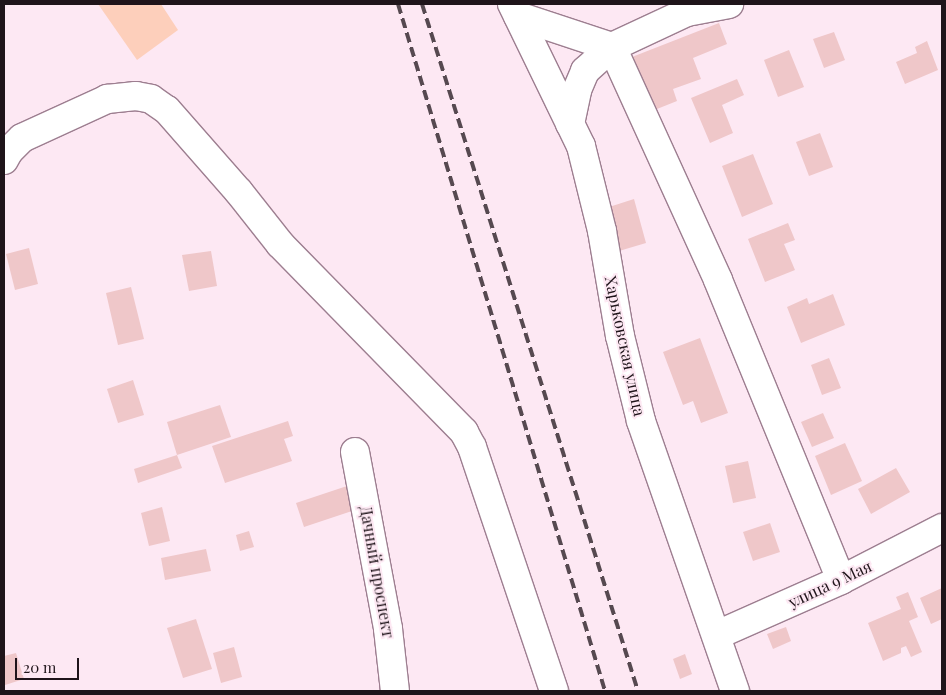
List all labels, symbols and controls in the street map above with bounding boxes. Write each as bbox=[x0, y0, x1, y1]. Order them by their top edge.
street label: Харьковская улица bbox=[601, 274, 649, 418]
street label: Дачный проспект bbox=[356, 504, 398, 640]
street label: улица 9 Мая bbox=[785, 556, 875, 612]
scale bar bbox=[18, 648, 81, 680]
text: 20 m bbox=[23, 657, 56, 677]

